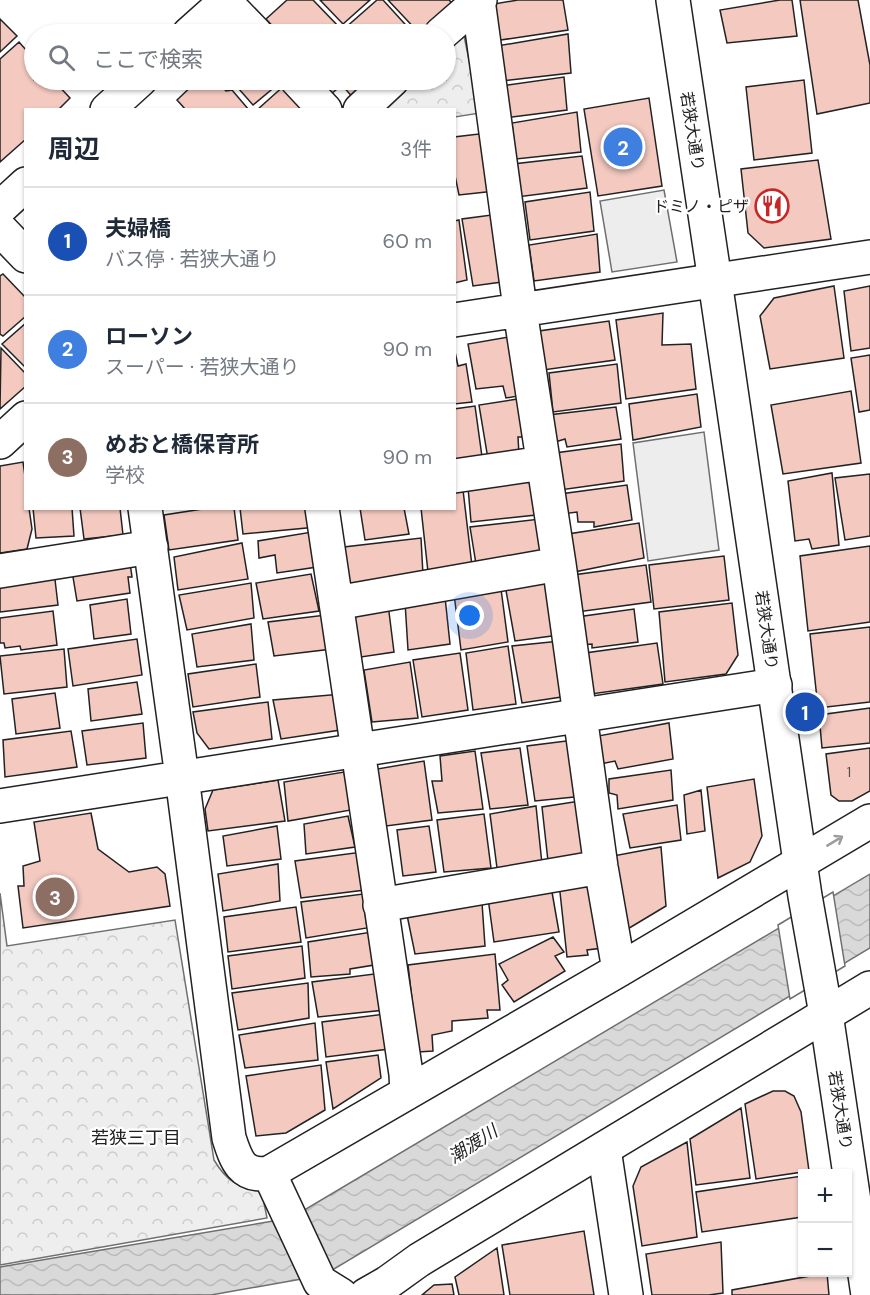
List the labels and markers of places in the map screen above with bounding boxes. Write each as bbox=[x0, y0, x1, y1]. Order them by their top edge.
pin: 2 bbox=[604, 124, 642, 170]
restaurant icon: ドミノ・ピザ bbox=[754, 188, 790, 224]
place label: ドミノ・ピザ bbox=[653, 196, 749, 217]
pin: 1 bbox=[786, 690, 824, 734]
pin: 3 bbox=[36, 874, 74, 920]

